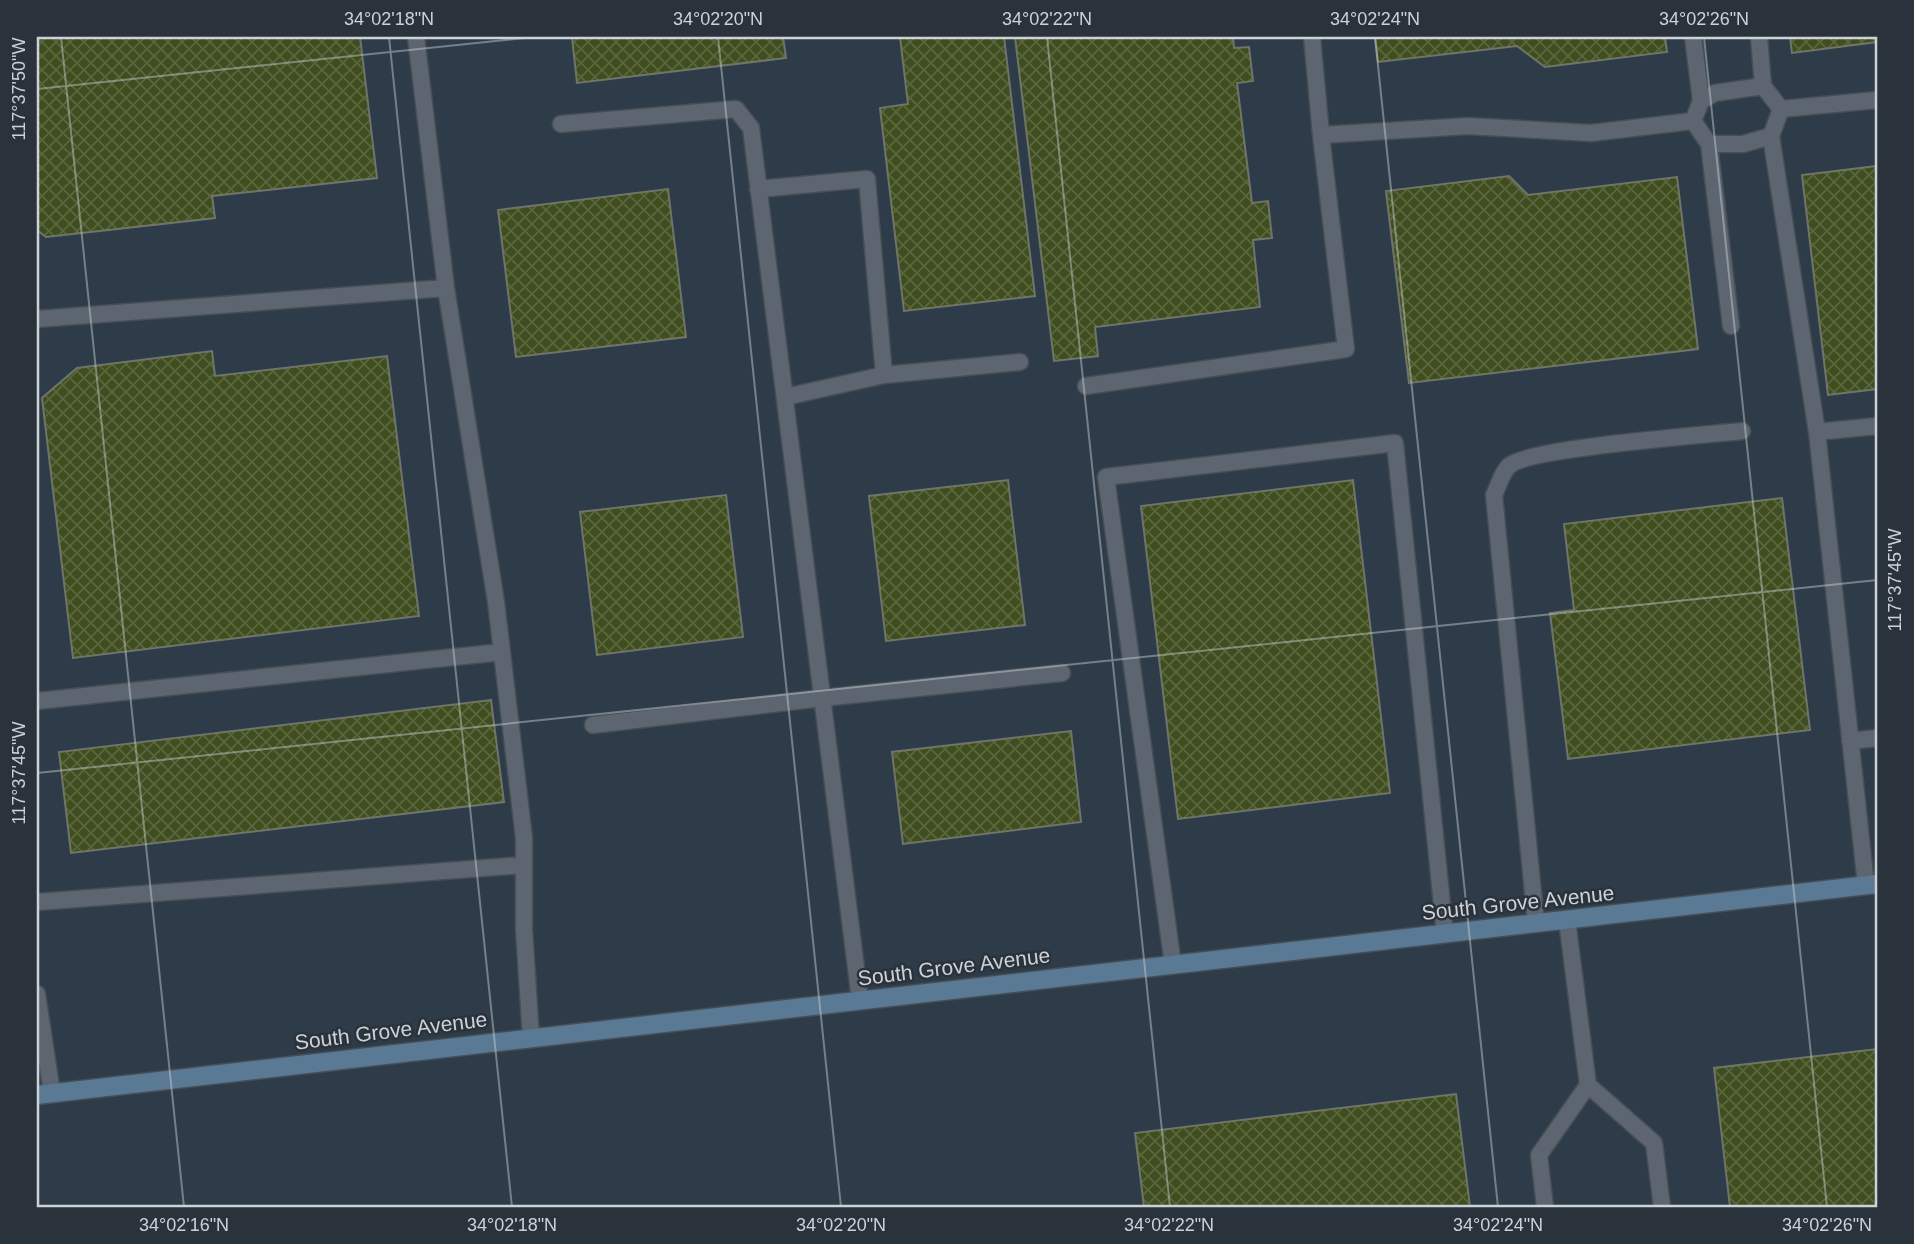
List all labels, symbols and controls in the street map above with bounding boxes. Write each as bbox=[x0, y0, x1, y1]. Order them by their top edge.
text: 34°02'18"N bbox=[344, 9, 434, 29]
text: 34°02'20"N bbox=[673, 9, 763, 29]
text: 34°02'22"N bbox=[1002, 9, 1092, 29]
text: 34°02'24"N bbox=[1330, 9, 1420, 29]
text: 34°02'26"N bbox=[1659, 9, 1749, 29]
text: 117°37'50"W bbox=[9, 38, 29, 140]
text: 117°37'45"W bbox=[1885, 529, 1905, 631]
text: 117°37'45"W bbox=[9, 722, 29, 824]
street label: South Grove Avenue bbox=[1421, 881, 1615, 924]
street label: South Grove Avenue bbox=[857, 943, 1051, 990]
street label: South Grove Avenue bbox=[294, 1007, 488, 1054]
text: 34°02'16"N bbox=[139, 1215, 229, 1235]
text: 34°02'18"N bbox=[467, 1215, 557, 1235]
text: 34°02'20"N bbox=[796, 1215, 886, 1235]
text: 34°02'22"N bbox=[1124, 1215, 1214, 1235]
text: 34°02'24"N bbox=[1453, 1215, 1543, 1235]
text: 34°02'26"N bbox=[1782, 1215, 1872, 1235]

